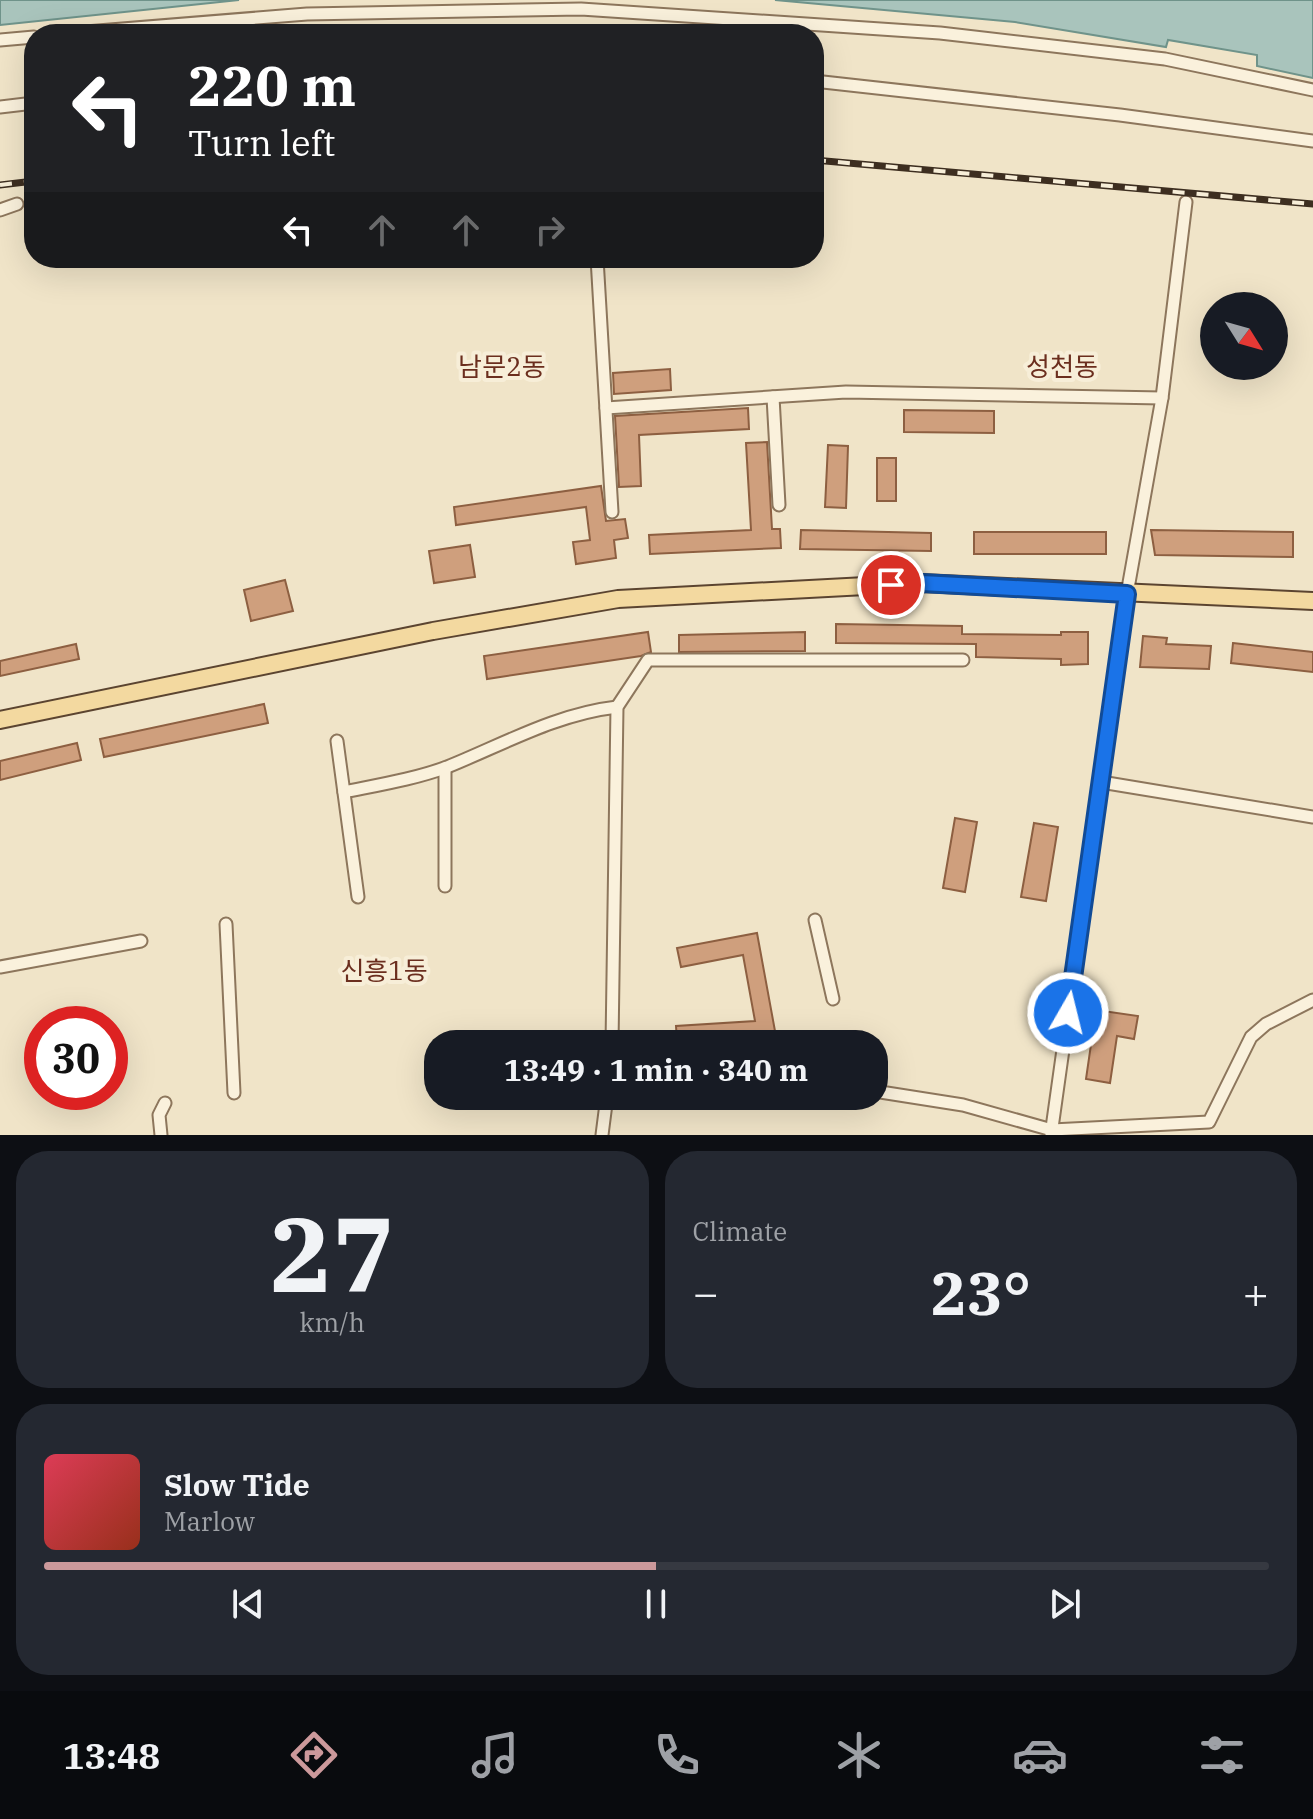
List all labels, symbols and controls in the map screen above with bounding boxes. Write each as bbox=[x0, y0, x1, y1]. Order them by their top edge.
text: 220 m bbox=[188, 49, 356, 121]
icon: left bbox=[56, 56, 160, 160]
text: Turn left bbox=[188, 119, 335, 166]
icon: left bbox=[276, 208, 320, 252]
icon: ahead bbox=[360, 208, 404, 252]
icon: ahead bbox=[444, 208, 488, 252]
icon: right bbox=[528, 208, 572, 252]
north arrow bbox=[1200, 292, 1288, 380]
map controls bbox=[1200, 292, 1288, 380]
district label: 남문2동 bbox=[458, 349, 546, 383]
district label: 성천동 bbox=[1026, 349, 1098, 383]
pin bbox=[857, 551, 925, 619]
icon: arrive bbox=[869, 563, 913, 607]
district label: 신흥1동 bbox=[340, 953, 428, 987]
position arrow bbox=[1026, 971, 1110, 1055]
speed limit sign: 30 bbox=[24, 1006, 128, 1110]
text: 13:49 · 1 min · 340 m bbox=[504, 1050, 808, 1089]
text: 27 bbox=[270, 1185, 395, 1321]
text: Climate bbox=[693, 1214, 787, 1248]
text: 23° bbox=[931, 1253, 1031, 1332]
text: − bbox=[693, 1264, 719, 1321]
text: + bbox=[1243, 1264, 1269, 1321]
text: km/h bbox=[299, 1305, 365, 1339]
text: Slow Tide bbox=[164, 1465, 310, 1504]
text: Marlow bbox=[164, 1504, 255, 1538]
icon: previous bbox=[226, 1582, 270, 1626]
icon: pause bbox=[634, 1582, 678, 1626]
icon: next bbox=[1043, 1582, 1087, 1626]
icon: directions bbox=[286, 1727, 342, 1783]
icon: music bbox=[467, 1727, 523, 1783]
icon: phone bbox=[649, 1727, 705, 1783]
icon: climate bbox=[831, 1727, 887, 1783]
icon: car bbox=[1012, 1727, 1068, 1783]
icon: filters bbox=[1194, 1727, 1250, 1783]
text: 13:48 bbox=[63, 1732, 160, 1779]

